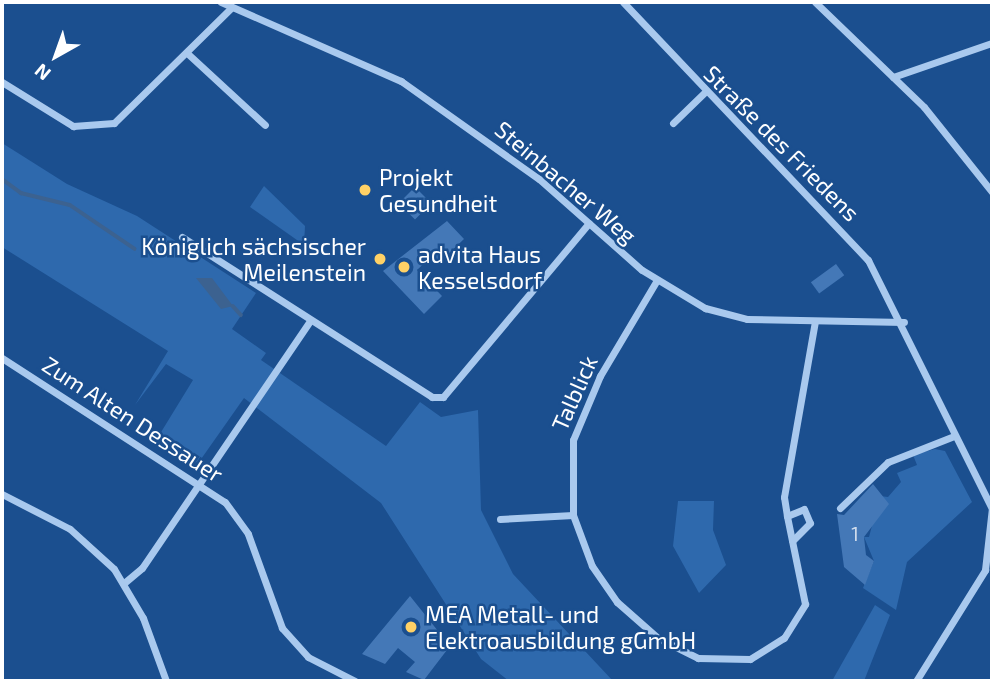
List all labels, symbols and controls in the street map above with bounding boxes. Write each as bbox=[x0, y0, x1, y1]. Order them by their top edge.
north arrow bbox=[21, 21, 91, 91]
text: N bbox=[30, 59, 55, 86]
street label: Straße des Friedens bbox=[698, 59, 866, 227]
street label: Steinbacher Weg bbox=[489, 115, 643, 249]
place label: Projekt Gesundheit bbox=[379, 163, 497, 217]
marker: Projekt Gesundheit bbox=[357, 182, 373, 198]
place label: Königlich sächsischer Meilenstein bbox=[141, 232, 366, 286]
place label: advita Haus Kesselsdorf bbox=[418, 240, 542, 294]
marker: Königlich sächsischer Meilenstein bbox=[372, 251, 388, 267]
marker: advita Haus Kesselsdorf bbox=[396, 259, 412, 275]
street label: Zum Alten Dessauer bbox=[37, 350, 229, 488]
street label: Talblick bbox=[545, 351, 603, 435]
house number: 1 bbox=[851, 523, 859, 545]
place label: MEA Metall- und Elektroausbildung gGmbH bbox=[425, 600, 696, 654]
marker: MEA Metall- und Elektroausbildung gGmbH bbox=[403, 619, 419, 635]

